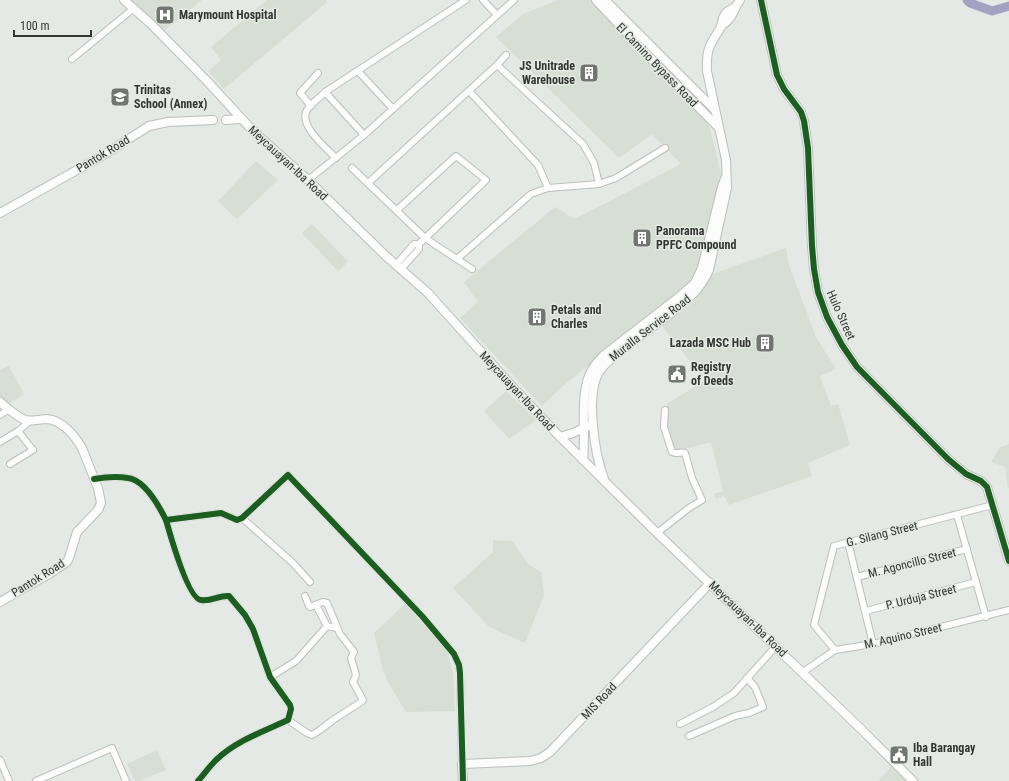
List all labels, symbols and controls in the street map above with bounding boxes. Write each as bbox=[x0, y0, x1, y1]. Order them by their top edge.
hospital icon: Marymount Hospital bbox=[154, 4, 176, 26]
place label: Marymount Hospital bbox=[179, 8, 276, 22]
scale bar bbox=[14, 12, 91, 38]
text: 100 m bbox=[20, 19, 50, 33]
street label: El Camino Bypass Road bbox=[613, 20, 701, 110]
place label: JS Unitrade Warehouse bbox=[519, 59, 575, 87]
building icon: JS Unitrade Warehouse bbox=[578, 62, 600, 84]
place label: Trinitas School (Annex) bbox=[134, 83, 207, 111]
school or university icon: Trinitas School (Annex) bbox=[109, 86, 131, 108]
street label: Meycauayan-Iba Road bbox=[245, 123, 331, 203]
street label: Pantok Road bbox=[74, 133, 132, 175]
place label: Panorama PPFC Compound bbox=[656, 224, 736, 252]
building icon: Panorama PPFC Compound bbox=[631, 227, 653, 249]
street label: Hulo Street bbox=[824, 288, 858, 342]
street label: Muralla Service Road bbox=[606, 292, 694, 364]
place label: Petals and Charles bbox=[551, 303, 602, 331]
building icon: Petals and Charles bbox=[526, 306, 548, 328]
building icon: Lazada MSC Hub bbox=[754, 332, 776, 354]
place label: Lazada MSC Hub bbox=[670, 336, 751, 350]
street label: Meycauayan-Iba Road bbox=[477, 348, 557, 434]
place label: Registry of Deeds bbox=[691, 360, 734, 388]
public building icon: Registry of Deeds bbox=[666, 363, 688, 385]
street label: G. Silang Street bbox=[845, 518, 920, 550]
street label: M. Agoncillo Street bbox=[866, 545, 958, 581]
street label: Pantok Road bbox=[9, 556, 67, 600]
street label: Meycauayan-Iba Road bbox=[706, 578, 790, 660]
street label: P. Urduja Street bbox=[884, 581, 958, 613]
street label: M. Aquino Street bbox=[863, 620, 944, 652]
street label: MIS Road bbox=[578, 680, 620, 722]
place label: Iba Barangay Hall bbox=[913, 741, 976, 769]
public building icon: Iba Barangay Hall bbox=[888, 744, 910, 766]

